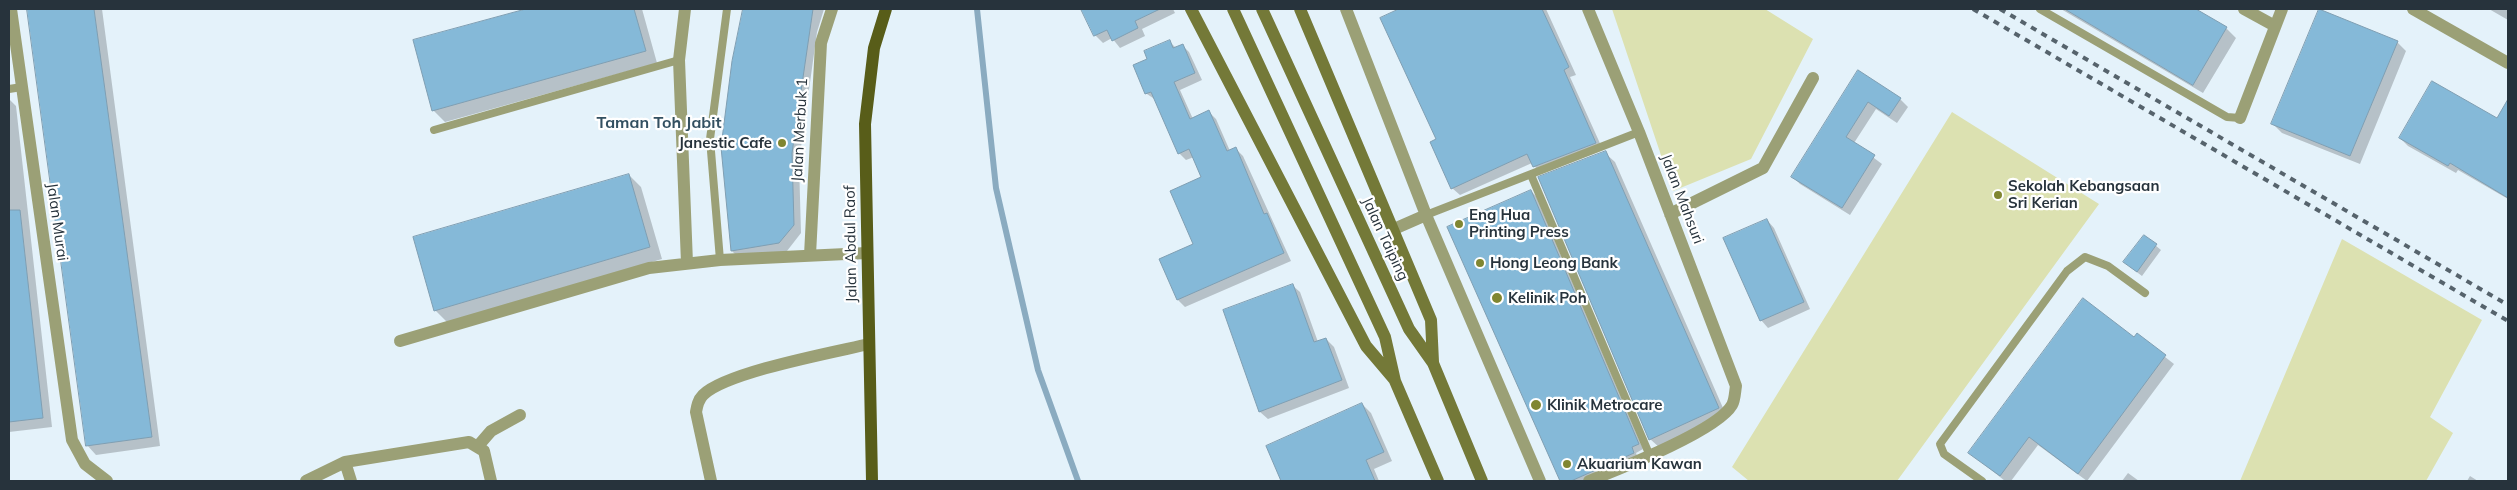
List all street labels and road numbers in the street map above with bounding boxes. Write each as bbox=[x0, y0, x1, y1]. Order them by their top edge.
street label: Jalan Merbuk 1 bbox=[788, 78, 812, 182]
street label: Jalan Mahsuri bbox=[1657, 151, 1707, 247]
street label: Jalan Murai bbox=[43, 182, 71, 262]
street label: Jalan Abdul Raof bbox=[841, 185, 861, 303]
street label: Jalan Taiping bbox=[1358, 194, 1412, 284]

